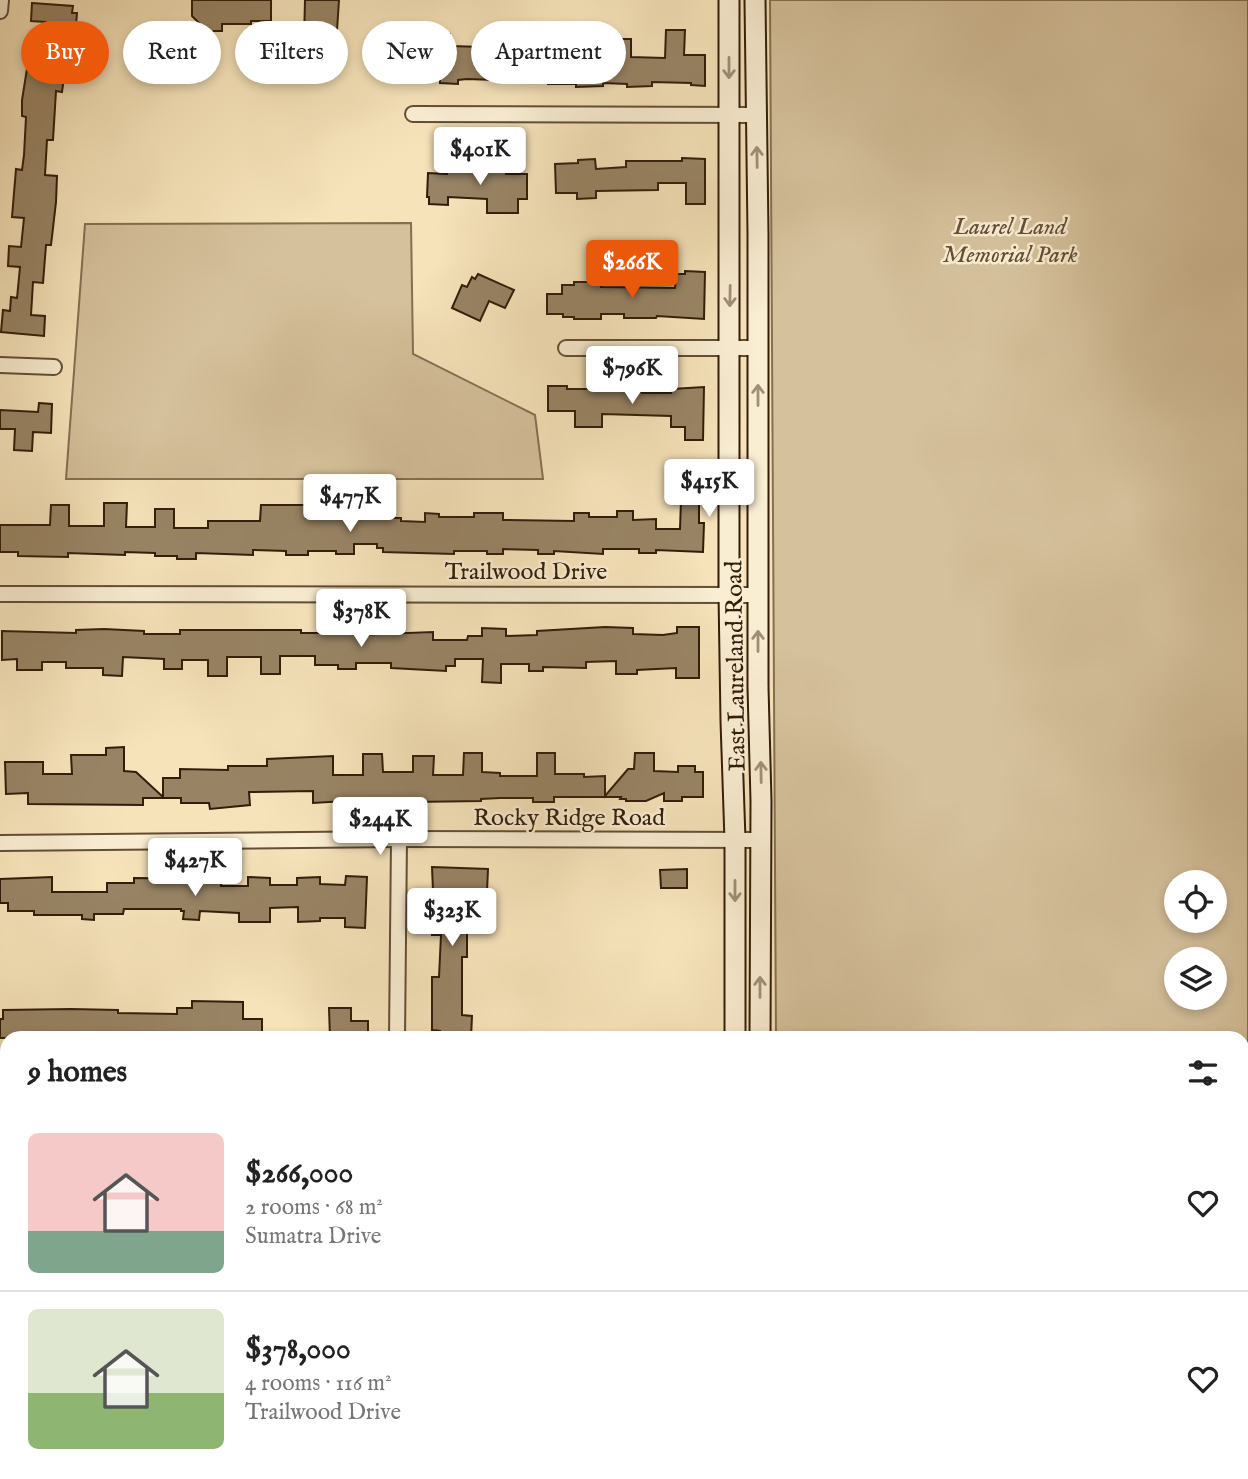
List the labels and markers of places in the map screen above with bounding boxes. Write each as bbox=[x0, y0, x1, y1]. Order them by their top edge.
pin: $401K bbox=[431, 128, 529, 187]
pin: $266K bbox=[583, 240, 681, 300]
pin: $796K bbox=[583, 346, 681, 406]
pin: $415K bbox=[660, 460, 758, 519]
pin: $477K bbox=[301, 475, 399, 534]
pin: $378K bbox=[312, 590, 410, 649]
pin: $244K bbox=[331, 798, 429, 857]
pin: $427K bbox=[146, 838, 244, 898]
pin: $323K bbox=[403, 888, 501, 948]

